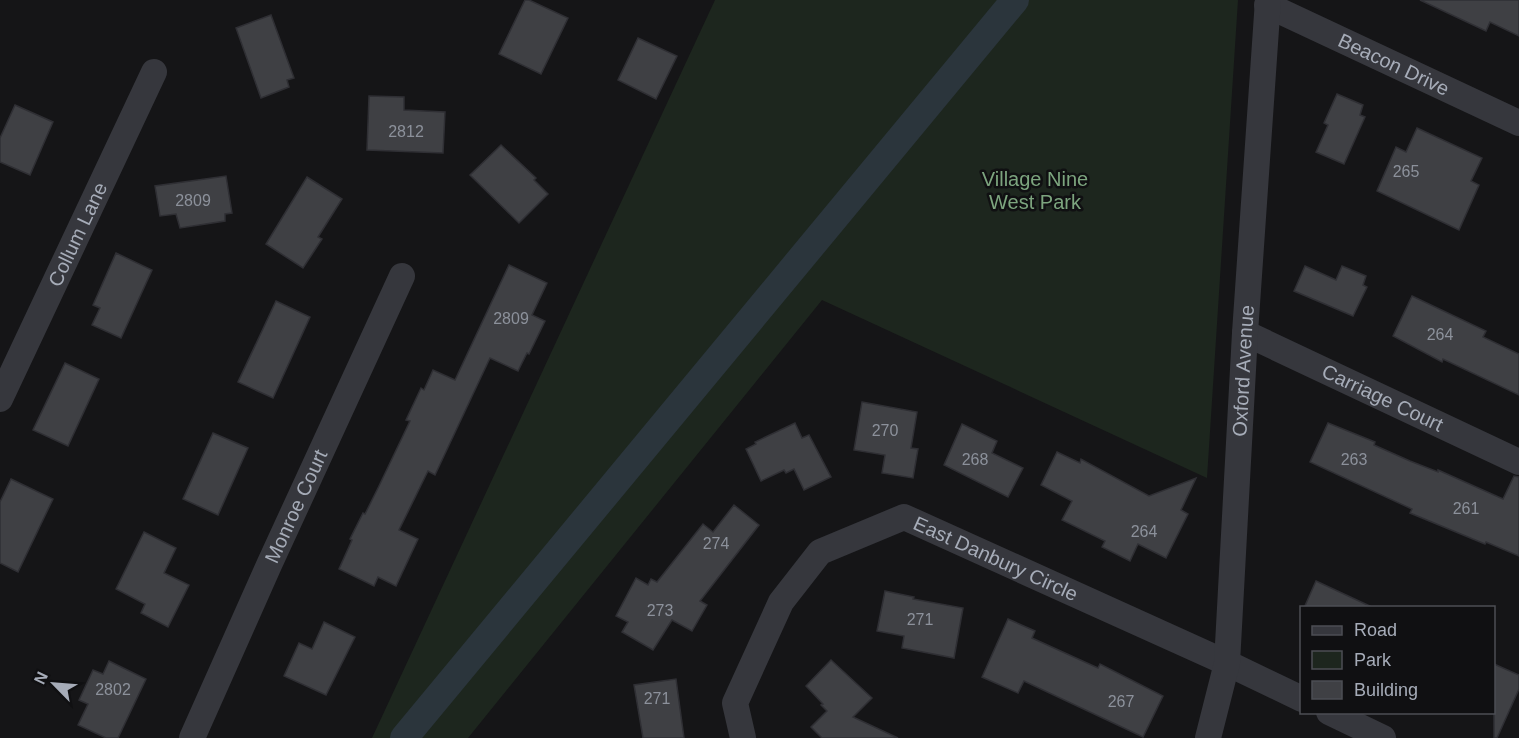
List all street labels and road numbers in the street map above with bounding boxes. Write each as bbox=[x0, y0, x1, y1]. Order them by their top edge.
street label: Beacon Drive bbox=[1335, 29, 1453, 100]
street label: Collum Lane bbox=[44, 179, 111, 290]
street label: Oxford Avenue bbox=[1228, 304, 1258, 437]
street label: Carriage Court bbox=[1318, 360, 1447, 436]
street label: Monroe Court bbox=[260, 446, 332, 566]
street label: East Danbury Circle bbox=[910, 512, 1081, 605]

